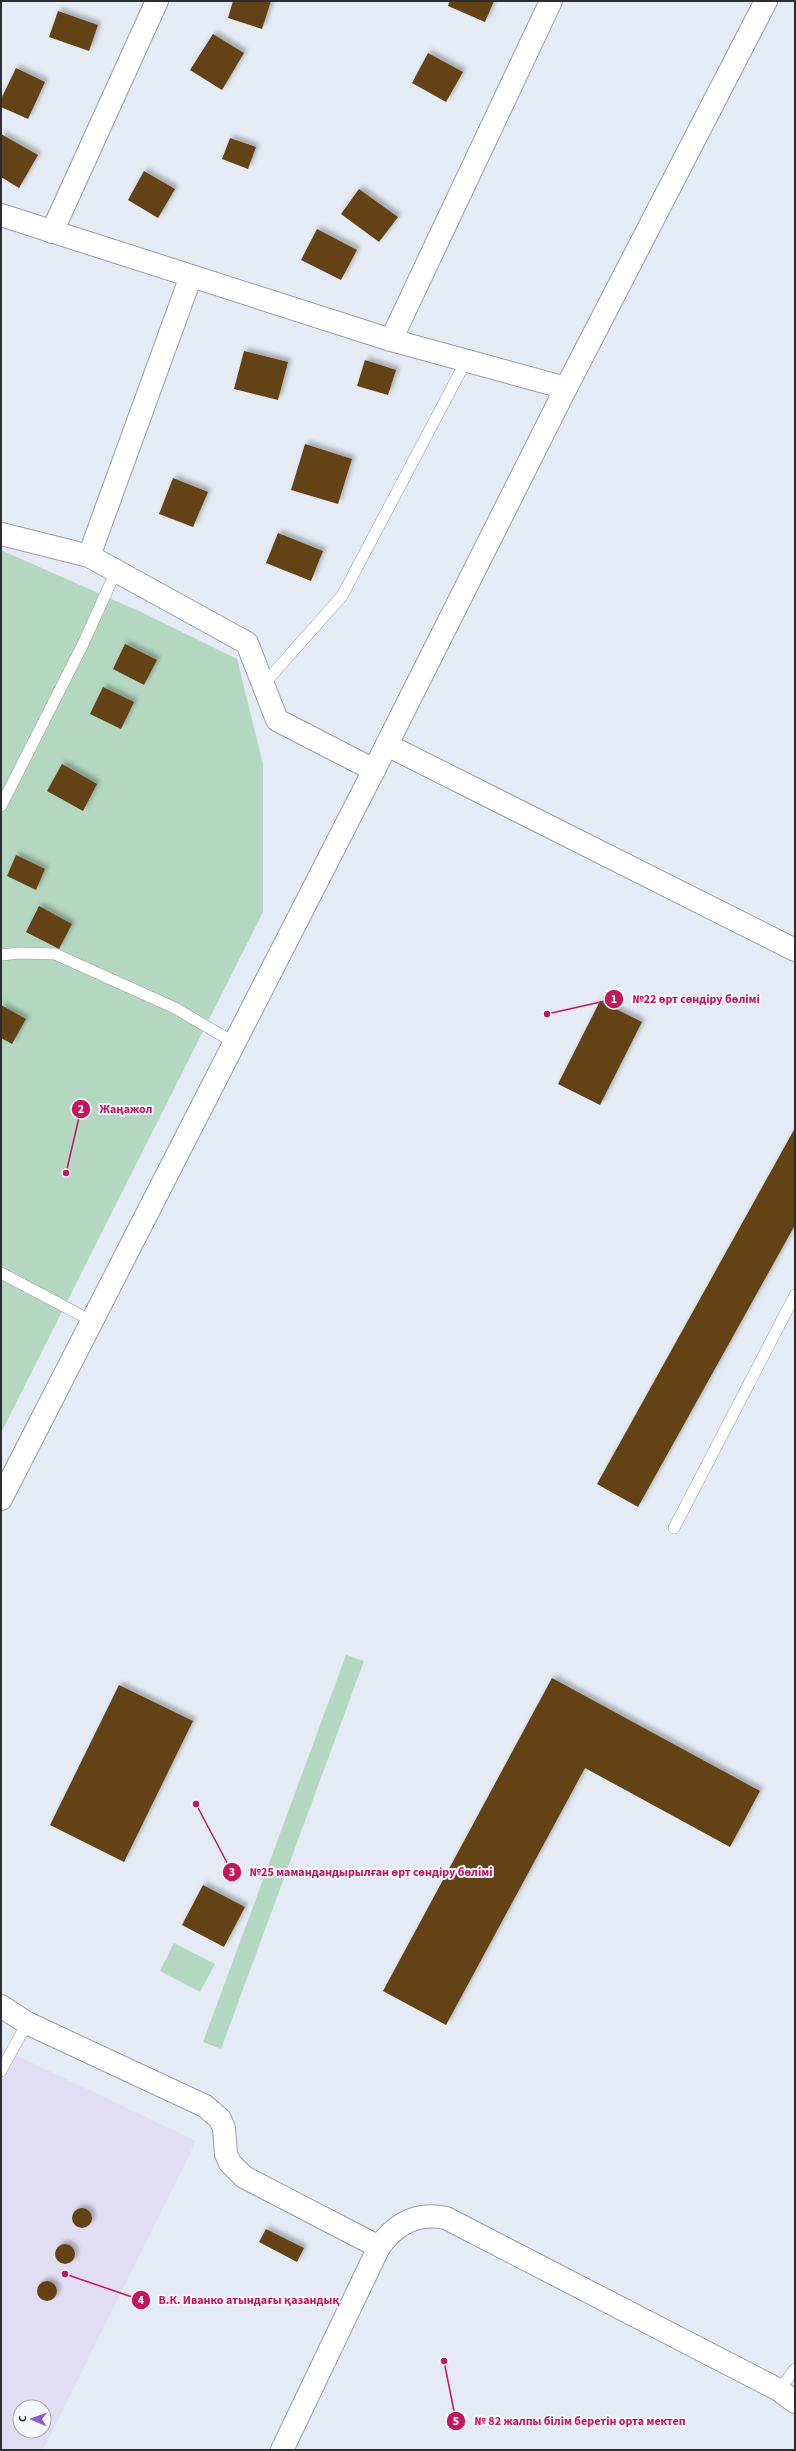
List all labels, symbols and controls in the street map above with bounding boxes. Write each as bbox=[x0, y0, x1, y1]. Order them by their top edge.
callout: №22 өрт сөндіру бөлімі bbox=[604, 987, 768, 1011]
text: 1 bbox=[611, 991, 617, 1008]
text: №22 өрт сөндіру бөлімі bbox=[632, 991, 760, 1008]
callout: Жаңажол bbox=[71, 1097, 160, 1121]
text: 2 bbox=[78, 1101, 84, 1118]
text: Жаңажол bbox=[100, 1101, 153, 1118]
callout: №25 мамандандырылған өрт сөндіру бөлімі bbox=[222, 1860, 501, 1884]
text: 3 bbox=[229, 1864, 235, 1881]
text: №25 мамандандырылған өрт сөндіру бөлімі bbox=[250, 1864, 492, 1881]
callout: В.К. Иванко атындағы қазандық bbox=[131, 2288, 348, 2312]
text: 4 bbox=[138, 2292, 145, 2309]
text: В.К. Иванко атындағы қазандық bbox=[159, 2292, 339, 2309]
north arrow bbox=[12, 2399, 52, 2439]
callout: № 82 жалпы білім беретін орта мектеп bbox=[446, 2409, 694, 2433]
text: 5 bbox=[453, 2413, 459, 2430]
text: № 82 жалпы білім беретін орта мектеп bbox=[474, 2413, 686, 2430]
text: С bbox=[15, 2415, 30, 2422]

